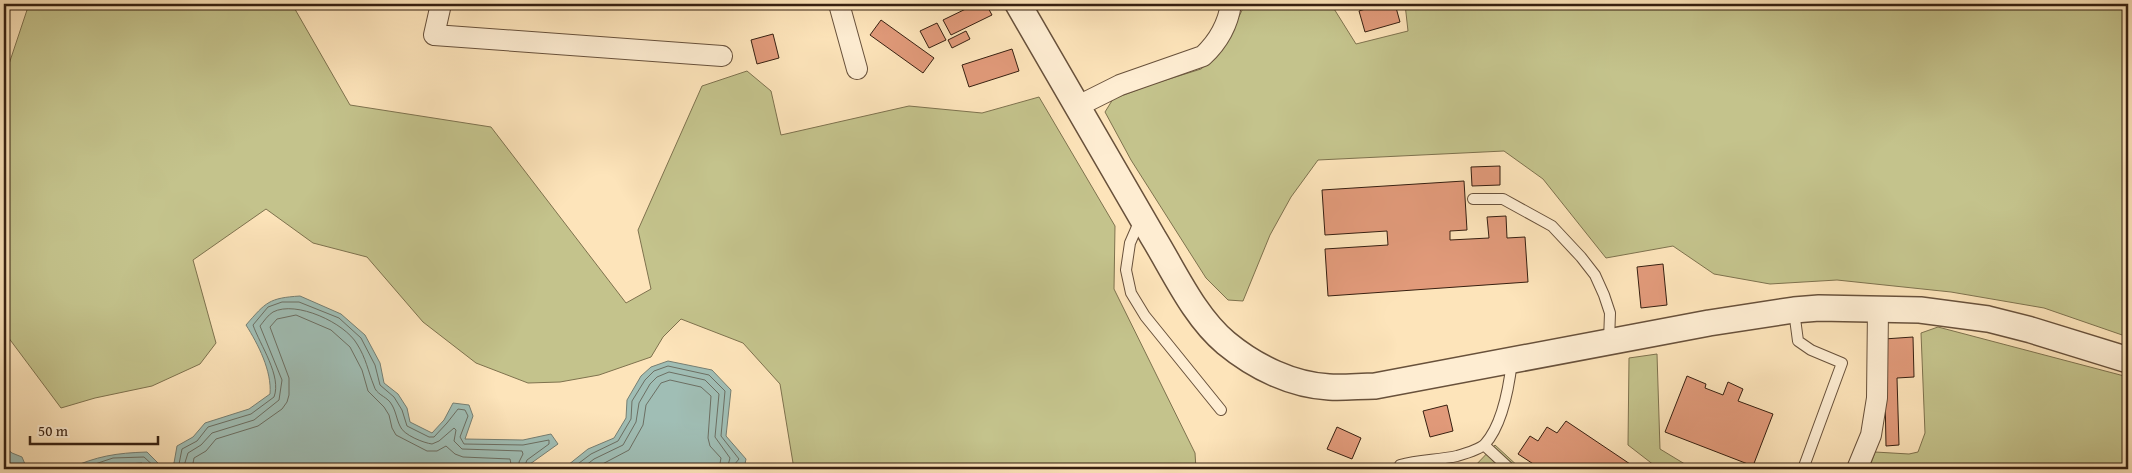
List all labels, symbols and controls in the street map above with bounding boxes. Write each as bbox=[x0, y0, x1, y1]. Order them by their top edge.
scale bar bbox=[30, 413, 158, 445]
text: 50 m bbox=[38, 420, 69, 441]

